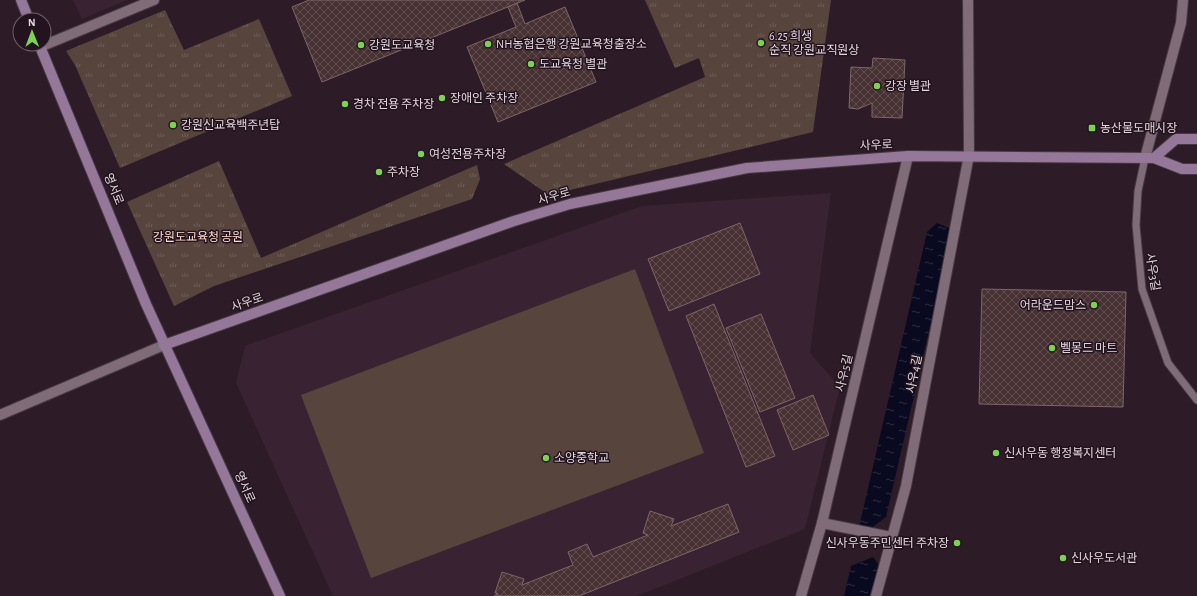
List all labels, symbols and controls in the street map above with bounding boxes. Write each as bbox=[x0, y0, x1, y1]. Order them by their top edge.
north arrow bbox=[12, 12, 52, 52]
text: N bbox=[28, 17, 36, 28]
place label: 6.25 희생 순직 강원교직원상 bbox=[769, 30, 859, 56]
place label: NH농협은행 강원교육청출장소 bbox=[496, 38, 647, 50]
marker: 6.25 희생 순직 강원교직원상 bbox=[756, 38, 766, 48]
place label: 강원도교육청 bbox=[369, 39, 435, 51]
marker: NH농협은행 강원교육청출장소 bbox=[483, 39, 493, 49]
marker: 강원도교육청 bbox=[356, 40, 366, 50]
place label: 도교육청 별관 bbox=[539, 58, 607, 70]
marker: 도교육청 별관 bbox=[526, 59, 536, 69]
place label: 강장 별관 bbox=[885, 80, 931, 92]
marker: 강장 별관 bbox=[872, 81, 882, 91]
place label: 장애인 주차장 bbox=[450, 92, 518, 104]
marker: 장애인 주차장 bbox=[437, 93, 447, 103]
place label: 경차 전용 주차장 bbox=[353, 98, 434, 110]
marker: 경차 전용 주차장 bbox=[340, 99, 350, 109]
place label: 강원신교육백주년탑 bbox=[181, 119, 280, 131]
marker: 강원신교육백주년탑 bbox=[168, 120, 178, 130]
place label: 농산물도매시장 bbox=[1100, 122, 1177, 134]
marker: 농산물도매시장 bbox=[1087, 123, 1097, 133]
street label: 사우로 bbox=[859, 138, 893, 152]
place label: 여성전용주차장 bbox=[429, 148, 506, 160]
marker: 여성전용주차장 bbox=[416, 149, 426, 159]
place label: 주차장 bbox=[387, 166, 420, 178]
marker: 주차장 bbox=[374, 167, 384, 177]
street label: 영서로 bbox=[102, 171, 126, 207]
street label: 사우로 bbox=[536, 186, 572, 206]
park label: 강원도교육청 공원 bbox=[153, 231, 243, 243]
street label: 사우3길 bbox=[1144, 252, 1162, 292]
street label: 사우로 bbox=[229, 291, 265, 313]
place label: 어라운드맘스 bbox=[1020, 299, 1086, 311]
marker: 어라운드맘스 bbox=[1089, 300, 1099, 310]
place label: 벨몽드 마트 bbox=[1060, 342, 1117, 354]
marker: 벨몽드 마트 bbox=[1047, 343, 1057, 353]
street label: 사우5길 bbox=[834, 353, 854, 393]
street label: 사우4길 bbox=[904, 354, 924, 394]
place label: 신사우동 행정복지센터 bbox=[1004, 447, 1116, 459]
marker: 신사우동 행정복지센터 bbox=[991, 448, 1001, 458]
place label: 소양중학교 bbox=[554, 451, 609, 464]
marker: 소양중학교 bbox=[541, 453, 551, 463]
street label: 영서로 bbox=[233, 469, 257, 505]
place label: 신사우동주민센터 주차장 bbox=[826, 537, 949, 549]
marker: 신사우동주민센터 주차장 bbox=[952, 538, 962, 548]
place label: 신사우도서관 bbox=[1071, 552, 1137, 564]
marker: 신사우도서관 bbox=[1058, 553, 1068, 563]

